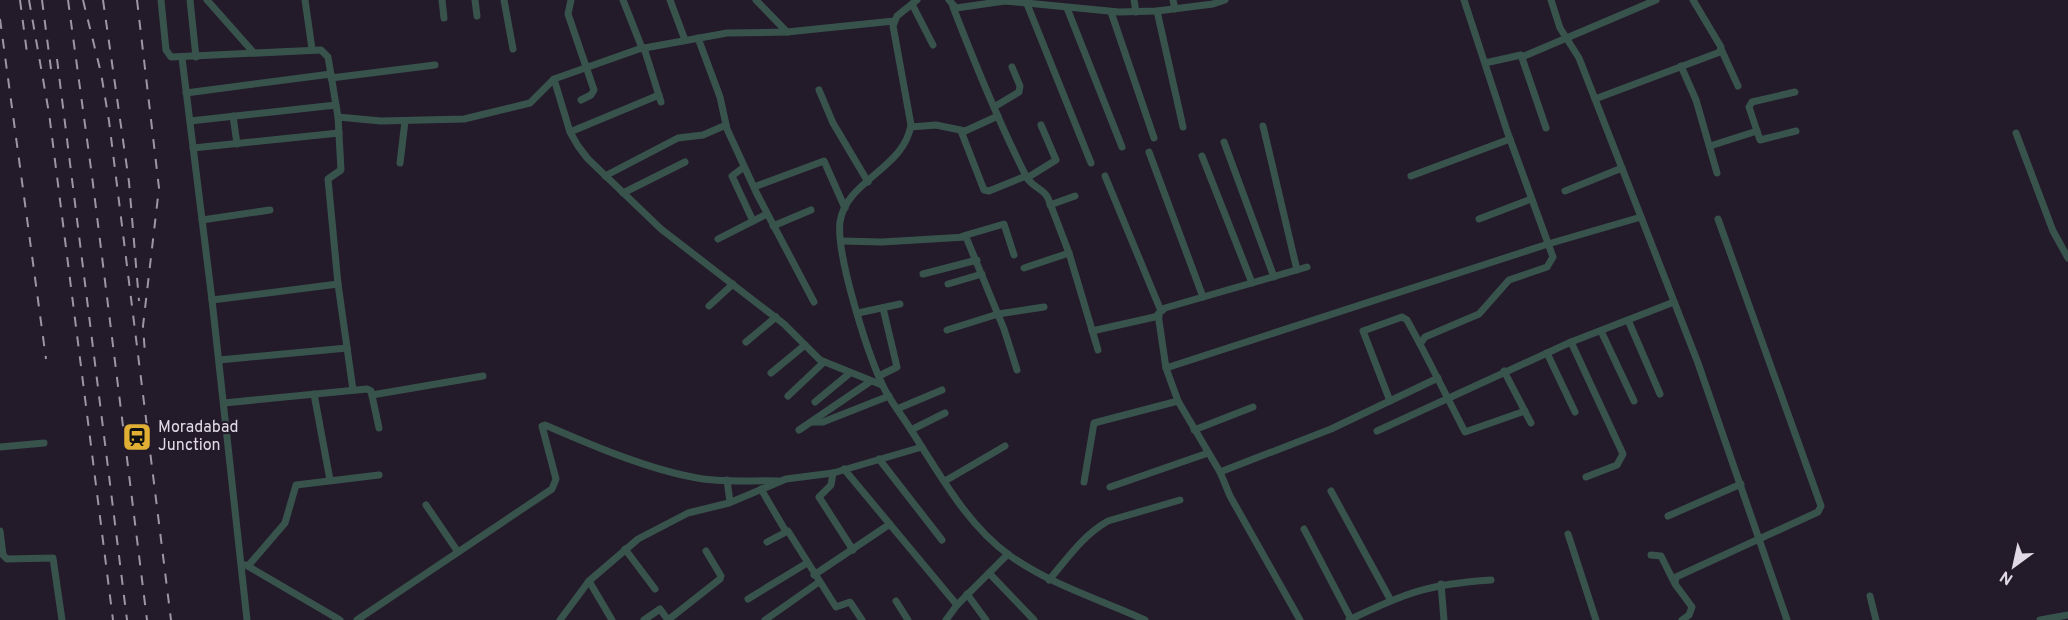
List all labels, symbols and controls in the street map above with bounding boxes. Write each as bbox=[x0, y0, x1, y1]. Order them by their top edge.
place label: Moradabad Junction bbox=[158, 418, 239, 456]
station icon: Moradabad Junction bbox=[121, 421, 153, 453]
north arrow bbox=[1984, 536, 2044, 596]
text: N bbox=[1997, 565, 2017, 588]

